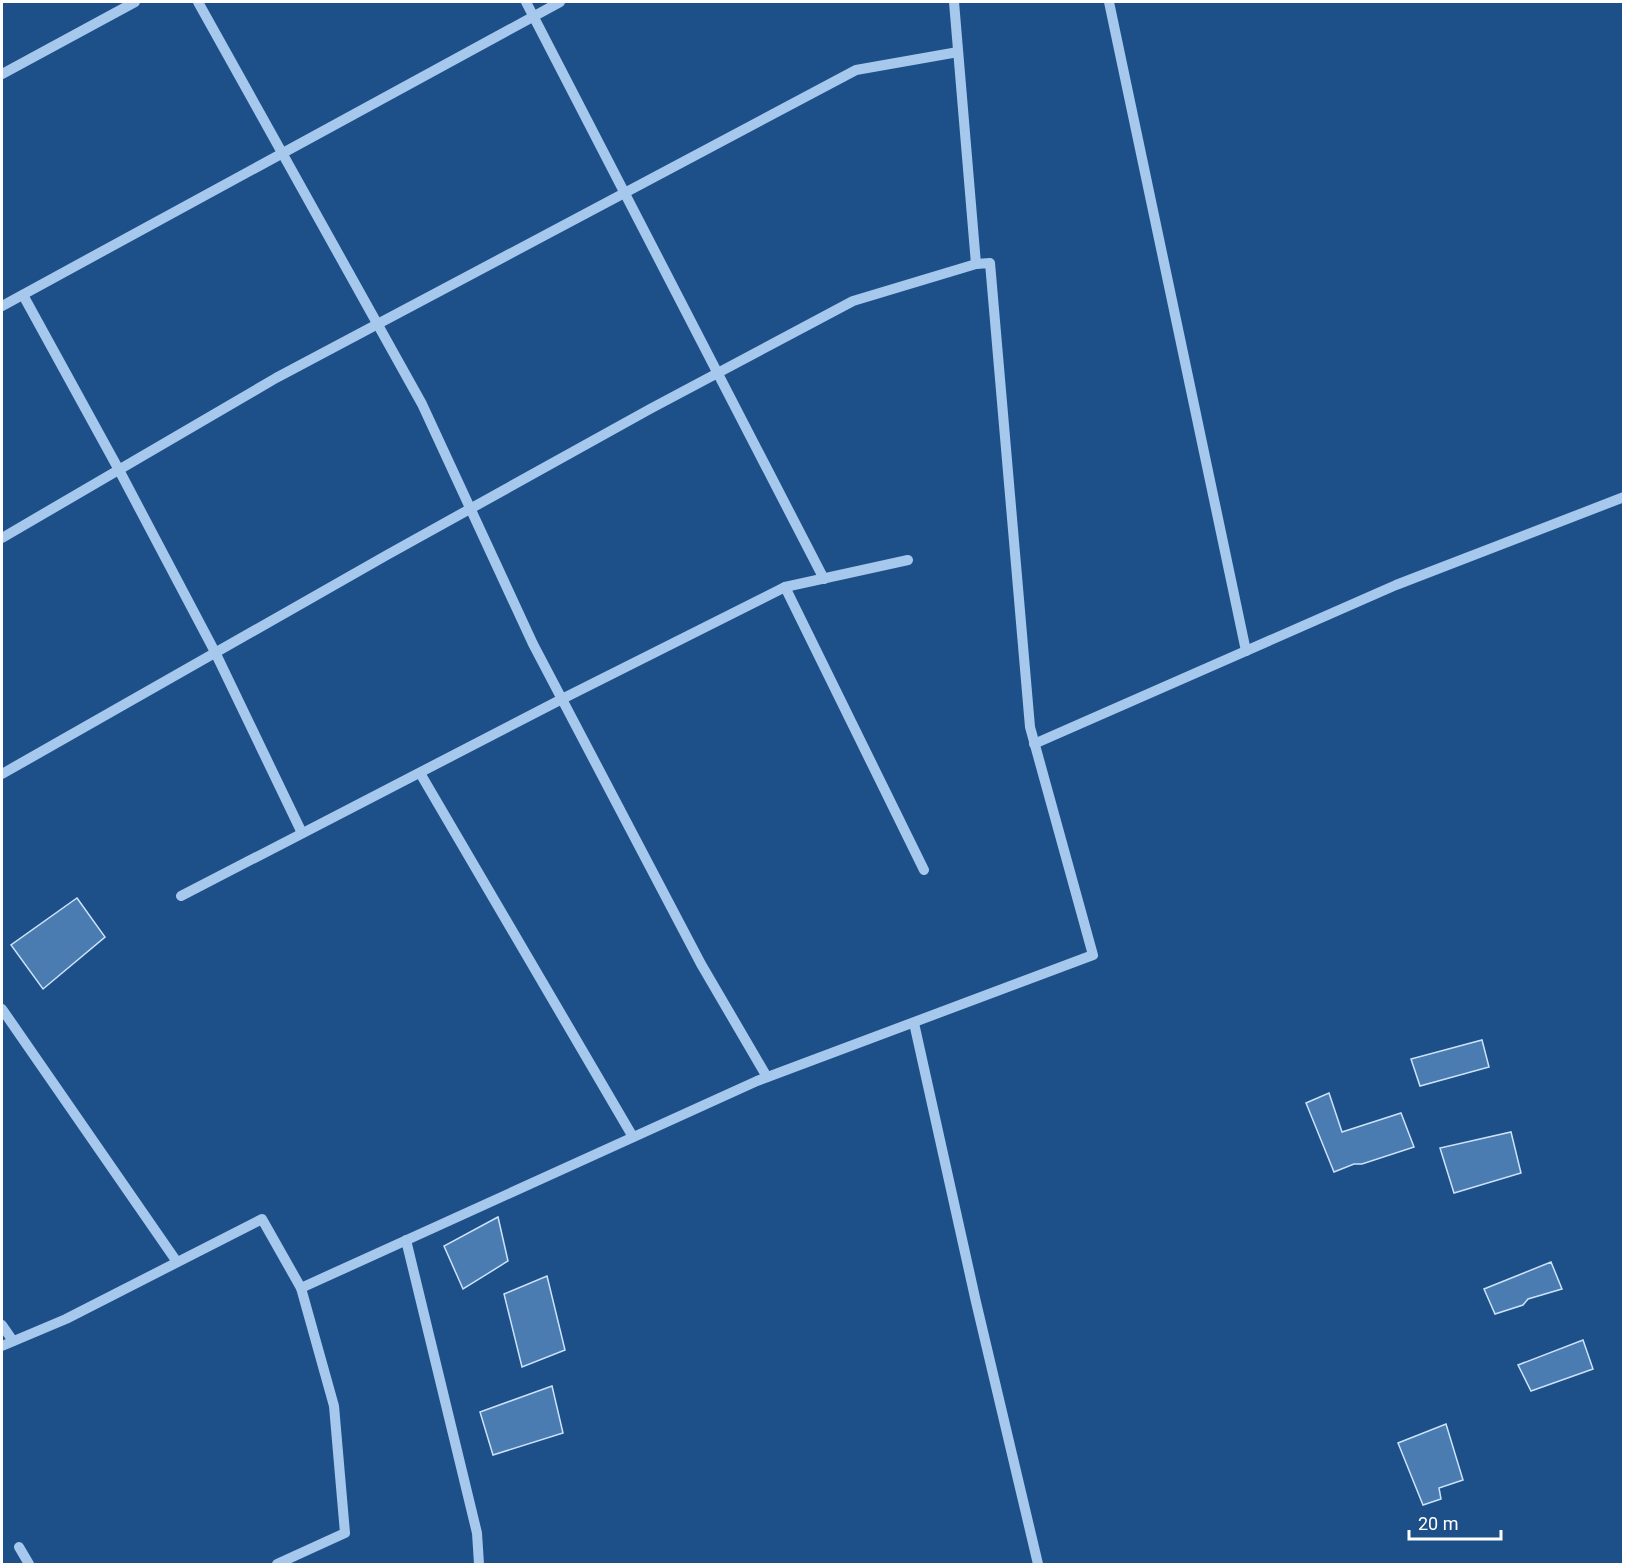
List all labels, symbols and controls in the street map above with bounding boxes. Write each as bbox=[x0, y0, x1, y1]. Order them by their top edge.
scale bar bbox=[1409, 1503, 1500, 1541]
text: 20 m bbox=[1418, 1513, 1458, 1534]

